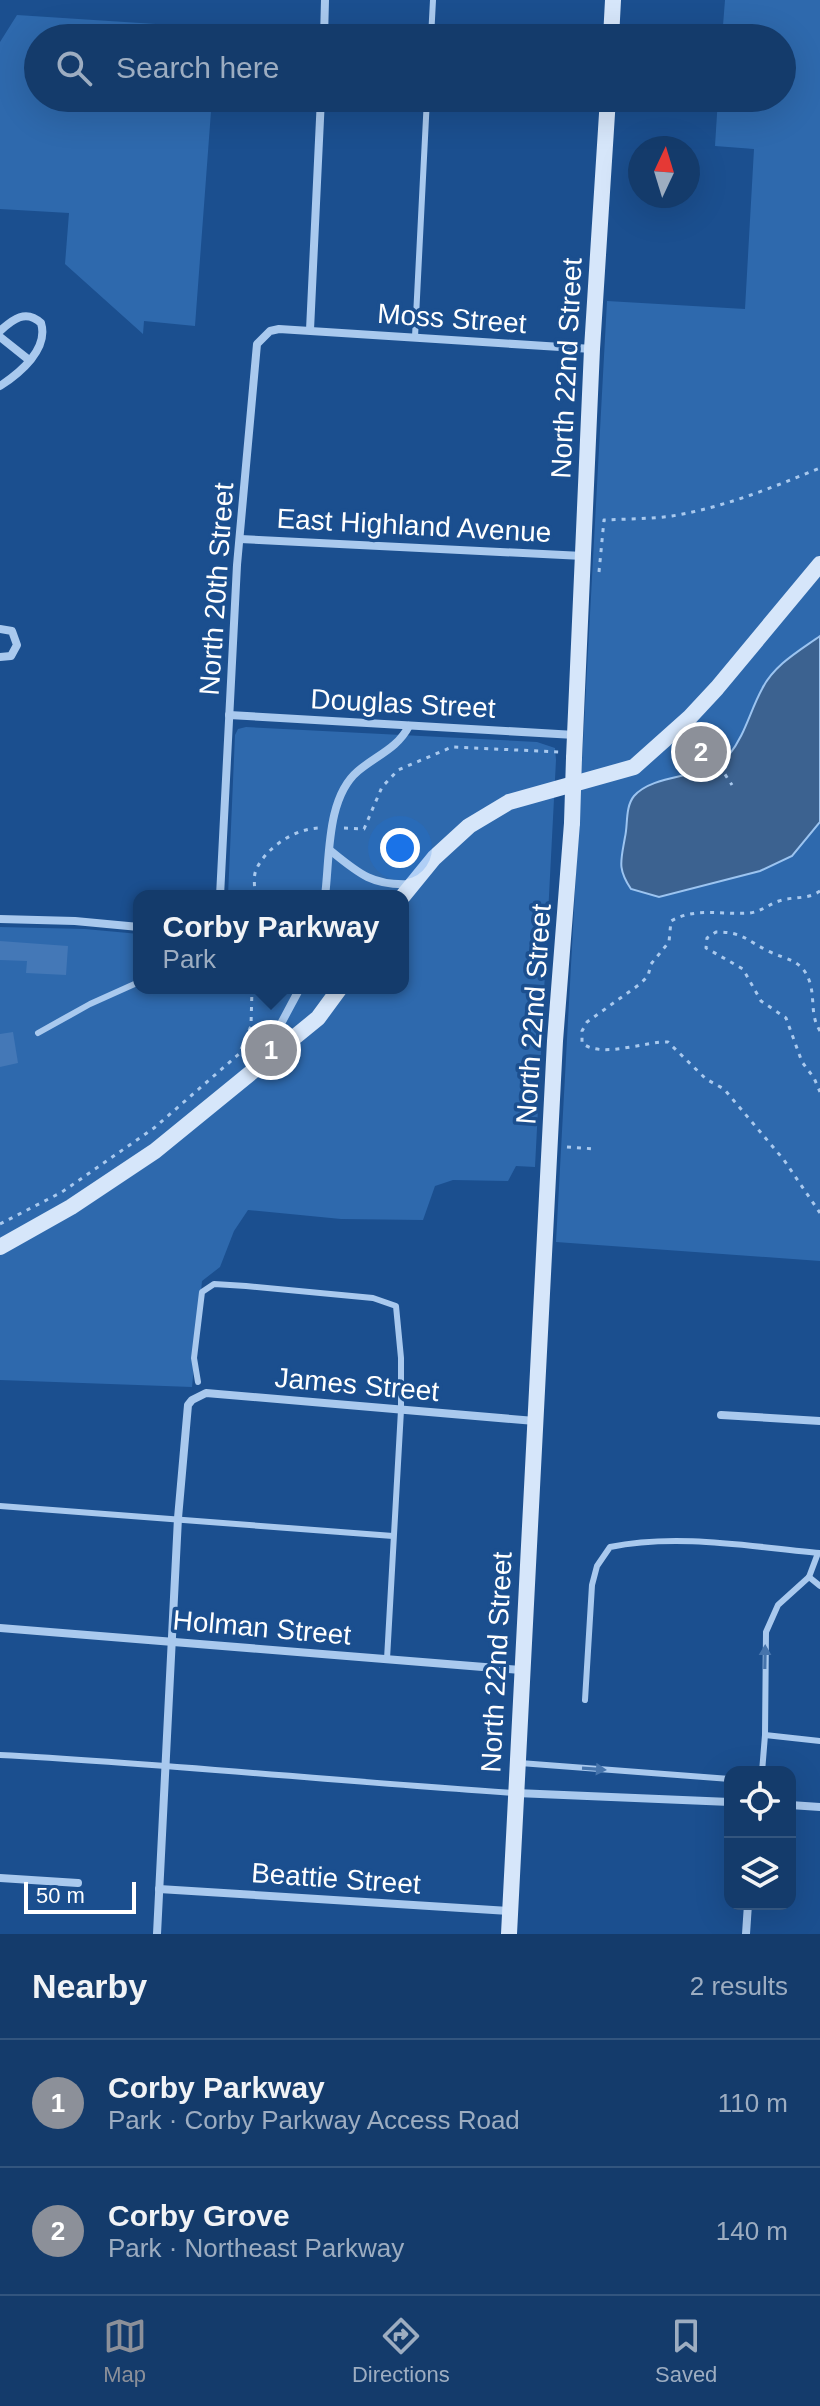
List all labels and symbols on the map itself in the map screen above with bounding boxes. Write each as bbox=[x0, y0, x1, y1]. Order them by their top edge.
north arrow bbox=[628, 136, 700, 208]
street label: North 22nd Street bbox=[545, 257, 588, 479]
street label: Moss Street bbox=[376, 298, 528, 339]
street label: North 20th Street bbox=[194, 481, 239, 696]
street label: East Highland Avenue bbox=[276, 503, 552, 548]
street label: Douglas Street bbox=[310, 683, 496, 724]
pin: 2 bbox=[675, 722, 727, 782]
your location bbox=[380, 828, 420, 868]
street label: North 22nd Street bbox=[510, 902, 557, 1125]
pin: 1 bbox=[245, 1020, 297, 1080]
street label: James Street bbox=[273, 1362, 441, 1407]
street label: North 22nd Street bbox=[475, 1551, 518, 1773]
street label: Holman Street bbox=[171, 1604, 353, 1651]
one-way arrow bbox=[759, 1644, 771, 1669]
one-way arrow bbox=[582, 1763, 607, 1776]
street label: Beattie Street bbox=[250, 1857, 422, 1900]
scale bar bbox=[24, 1878, 136, 1914]

